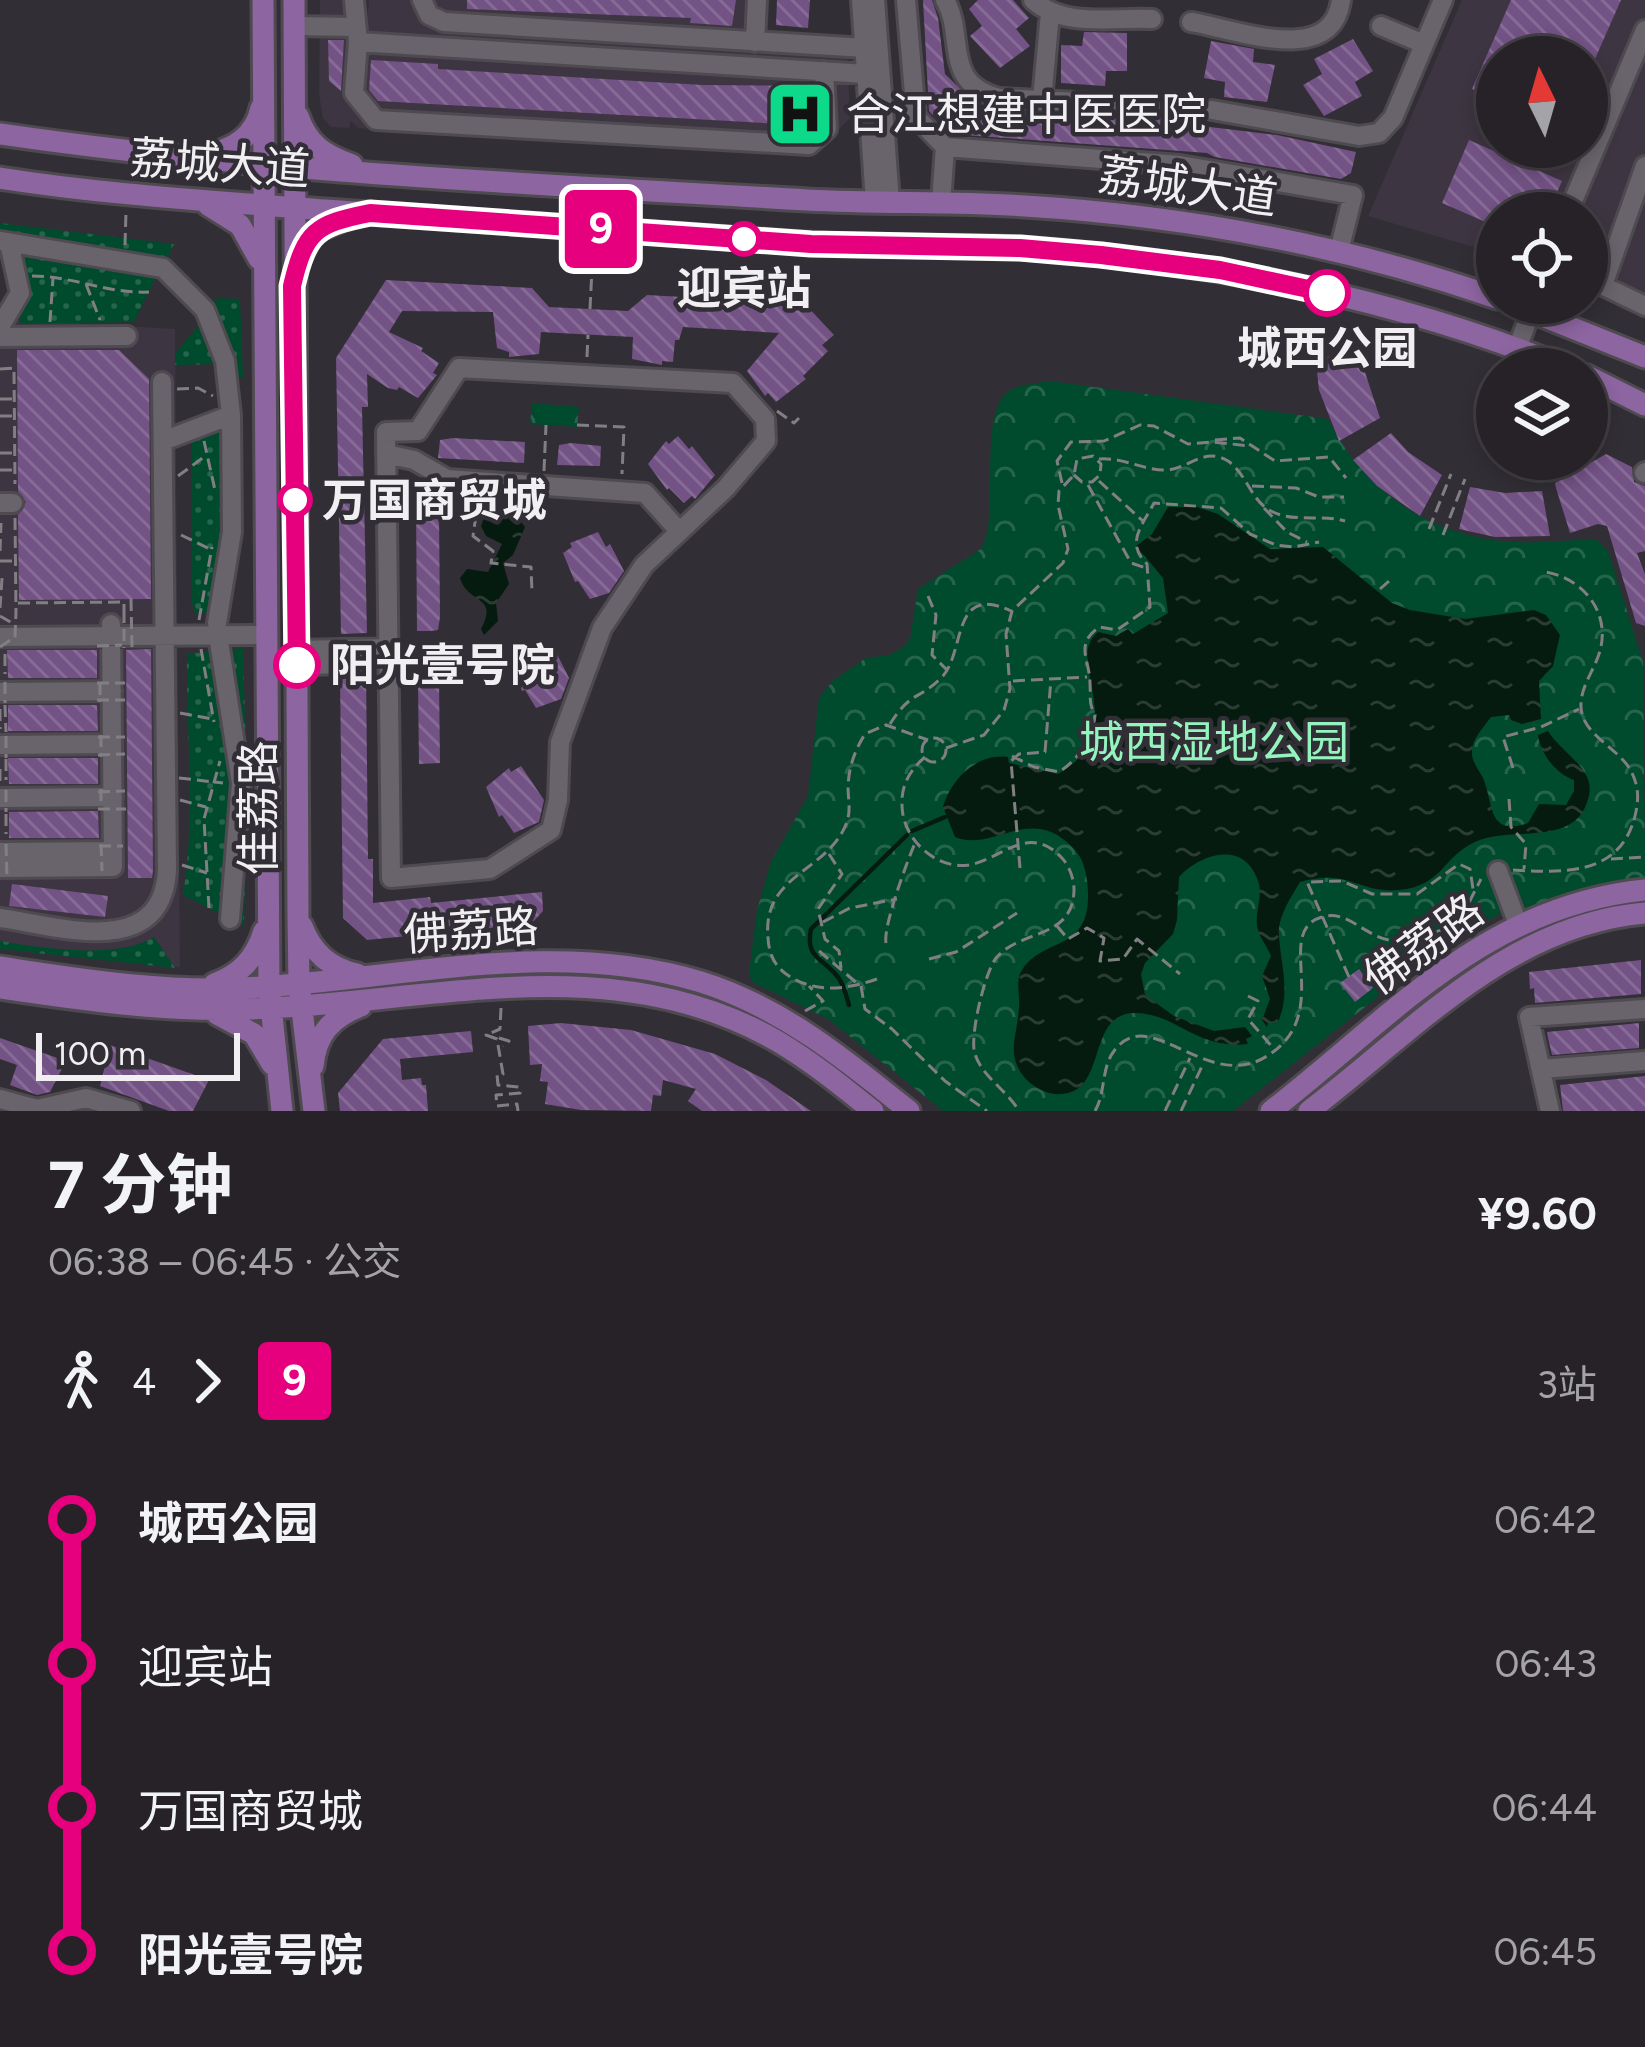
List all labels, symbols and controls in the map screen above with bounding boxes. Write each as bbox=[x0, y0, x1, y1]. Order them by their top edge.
north arrow bbox=[1476, 36, 1608, 168]
map controls bbox=[1476, 36, 1608, 480]
hospital icon: 合江想建中医医院 bbox=[765, 79, 835, 149]
place label: 合江想建中医医院 bbox=[846, 87, 1206, 141]
street label: 荔城大道 bbox=[128, 130, 312, 196]
street label: 荔城大道 bbox=[1095, 147, 1281, 225]
line badge: 9 bbox=[562, 190, 640, 268]
button: locate bbox=[1476, 192, 1608, 324]
text: 9 bbox=[589, 203, 613, 254]
marker: 迎宾站 bbox=[728, 223, 760, 255]
place label: 迎宾站 bbox=[676, 261, 812, 315]
marker: 城西公园 bbox=[1305, 271, 1349, 315]
place label: 城西公园 bbox=[1237, 321, 1417, 375]
button: layers bbox=[1476, 348, 1608, 480]
place label: 万国商贸城 bbox=[322, 473, 547, 527]
marker: 万国商贸城 bbox=[279, 484, 311, 516]
place label: 阳光壹号院 bbox=[330, 638, 555, 692]
marker: 阳光壹号院 bbox=[275, 643, 319, 687]
park label: 城西湿地公园 bbox=[1079, 715, 1349, 769]
street label: 佳荔路 bbox=[231, 740, 285, 876]
street label: 佛荔路 bbox=[1353, 882, 1493, 1006]
street label: 佛荔路 bbox=[402, 898, 540, 962]
scale bar bbox=[36, 1027, 240, 1080]
text: 100 m bbox=[54, 1034, 146, 1073]
text: 7 分钟 bbox=[48, 1145, 232, 1225]
text: ¥9.60 bbox=[1478, 1186, 1597, 1240]
text: 06:38 – 06:45 · 公交 bbox=[48, 1238, 402, 1285]
icon: walk bbox=[48, 1348, 114, 1414]
icon: forward bbox=[174, 1348, 240, 1414]
text: 9 bbox=[282, 1355, 307, 1406]
text: 4 bbox=[132, 1358, 156, 1405]
text: 3站 bbox=[1537, 1361, 1597, 1408]
text: 城西公园 bbox=[138, 1496, 318, 1550]
text: 06:42 bbox=[1494, 1496, 1597, 1543]
text: 迎宾站 bbox=[138, 1640, 273, 1694]
text: 06:43 bbox=[1495, 1640, 1597, 1687]
text: 万国商贸城 bbox=[138, 1784, 363, 1838]
text: 06:44 bbox=[1492, 1784, 1597, 1831]
text: 阳光壹号院 bbox=[138, 1928, 363, 1982]
text: 06:45 bbox=[1493, 1928, 1597, 1975]

